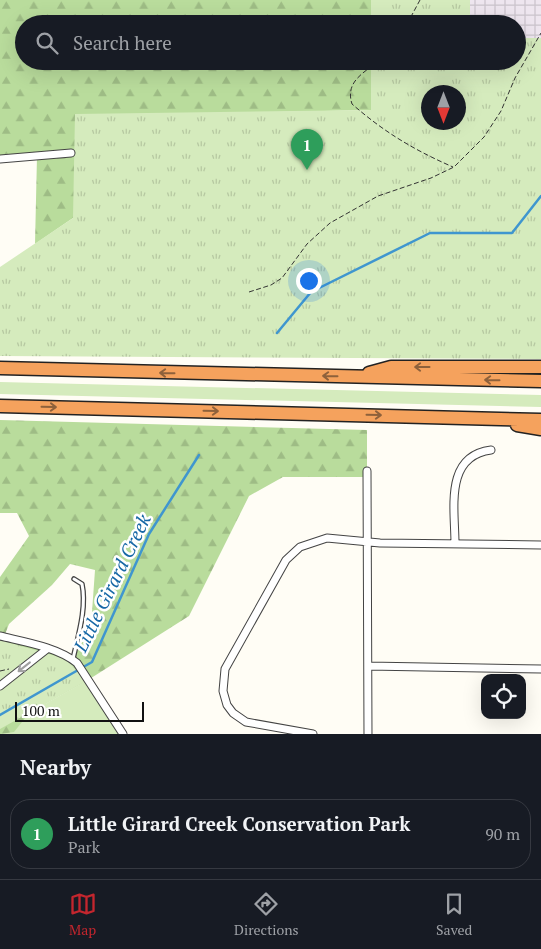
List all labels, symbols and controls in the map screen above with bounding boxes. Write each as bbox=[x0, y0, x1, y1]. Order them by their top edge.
search box bbox=[15, 15, 526, 70]
icon: search bbox=[33, 29, 61, 57]
text: Search here bbox=[73, 30, 172, 55]
north arrow bbox=[421, 85, 466, 130]
pin: 1 bbox=[291, 129, 323, 170]
your location bbox=[296, 268, 322, 294]
one-way arrow bbox=[415, 362, 431, 372]
one-way arrow bbox=[160, 368, 176, 377]
one-way arrow bbox=[322, 372, 338, 381]
one-way arrow bbox=[485, 375, 501, 385]
one-way arrow bbox=[40, 403, 56, 412]
one-way arrow bbox=[203, 407, 219, 416]
one-way arrow bbox=[365, 411, 381, 420]
water label: Little Girard Creek bbox=[67, 509, 156, 657]
one-way arrow bbox=[18, 662, 31, 673]
map controls bbox=[481, 674, 526, 719]
button: locate bbox=[481, 674, 526, 719]
scale bar bbox=[15, 699, 144, 722]
text: 100 m bbox=[22, 701, 60, 720]
text: Nearby bbox=[20, 753, 91, 781]
text: Little Girard Creek Conservation Park bbox=[68, 811, 410, 836]
text: 1 bbox=[32, 823, 42, 845]
text: 90 m bbox=[485, 823, 520, 845]
text: Park bbox=[68, 836, 100, 858]
tab: Map bbox=[69, 890, 97, 939]
tab: Directions bbox=[234, 890, 299, 939]
tab: Saved bbox=[436, 890, 472, 939]

